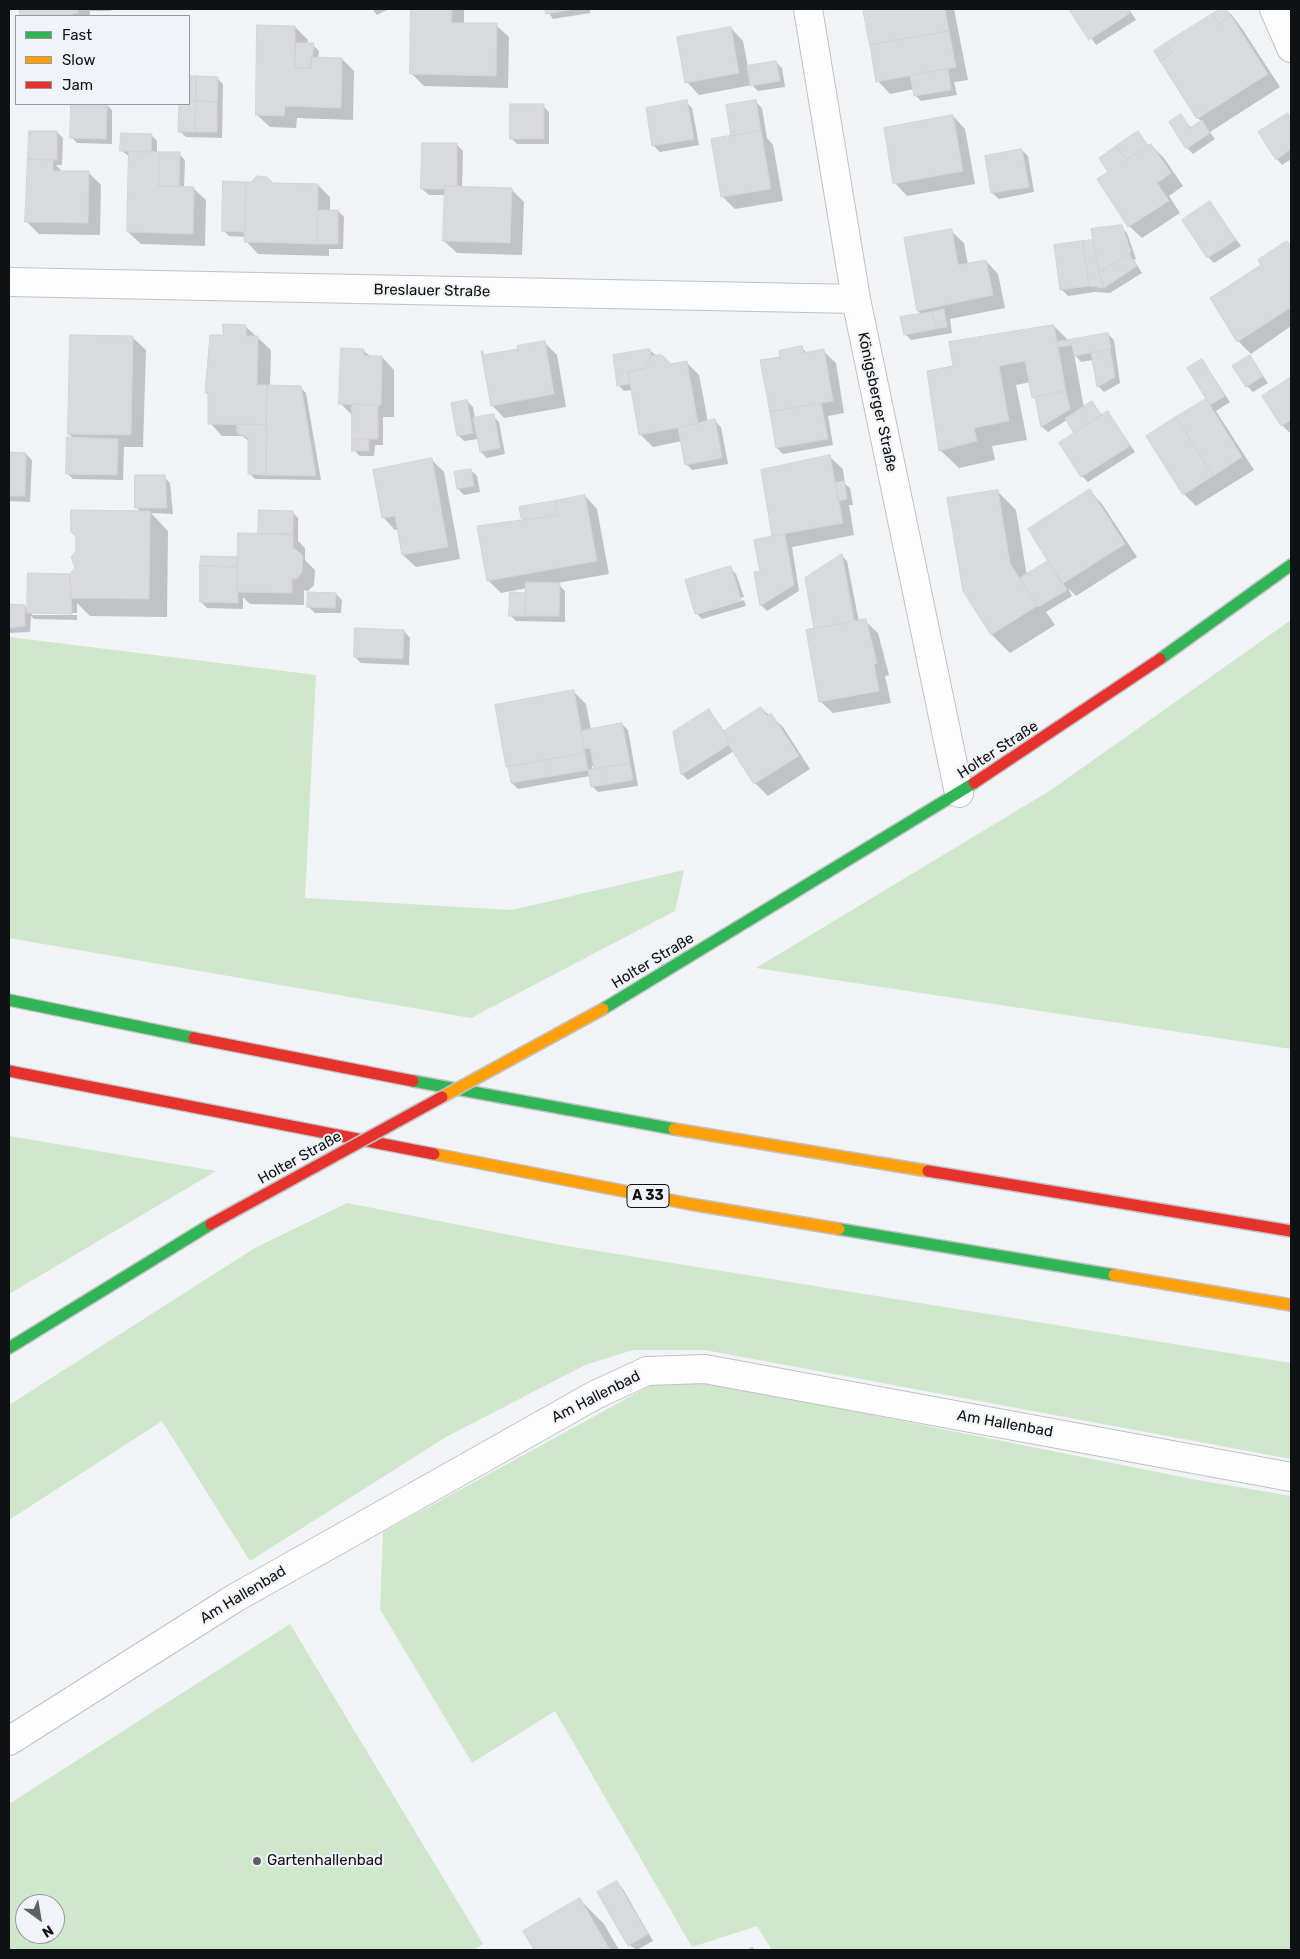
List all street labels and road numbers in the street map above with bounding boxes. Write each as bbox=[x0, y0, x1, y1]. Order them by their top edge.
street label: Breslauer Straße bbox=[374, 281, 490, 301]
street label: Königsberger Straße bbox=[853, 330, 901, 474]
street label: Holter Straße bbox=[954, 717, 1042, 783]
street label: Holter Straße bbox=[609, 929, 697, 993]
street label: Holter Straße bbox=[255, 1128, 345, 1188]
road number: A 33 bbox=[627, 1184, 669, 1208]
street label: Am Hallenbad bbox=[549, 1367, 643, 1427]
street label: Am Hallenbad bbox=[956, 1407, 1054, 1441]
street label: Am Hallenbad bbox=[197, 1562, 289, 1628]

